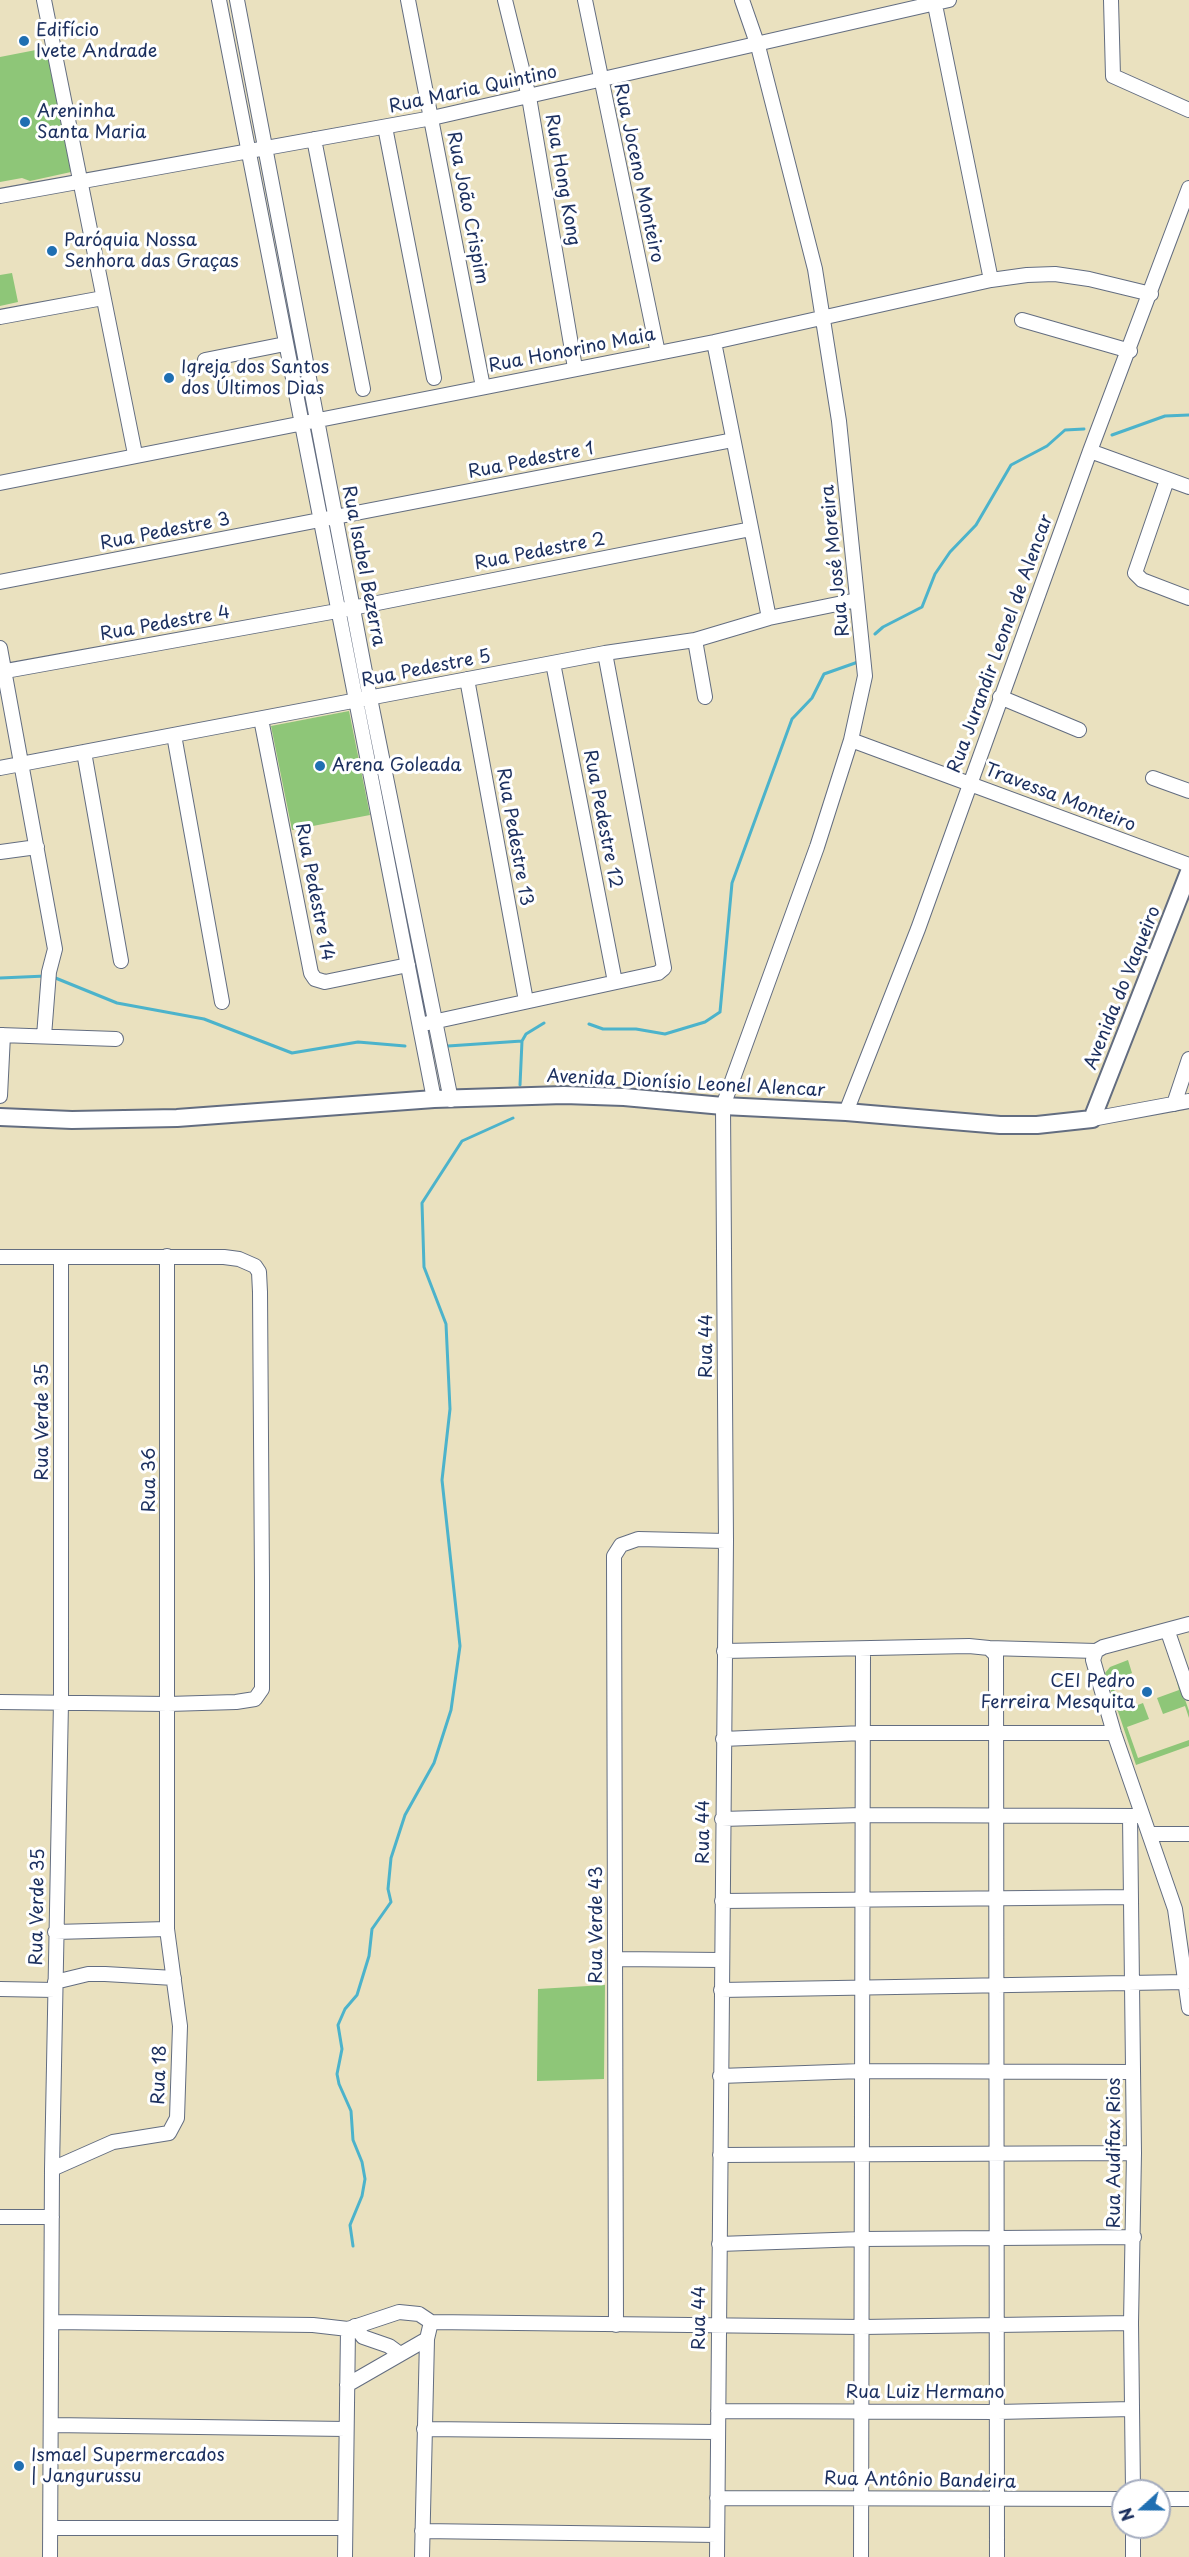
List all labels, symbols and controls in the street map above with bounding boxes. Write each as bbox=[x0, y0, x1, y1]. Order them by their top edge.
place label: Edifício Ivete Andrade bbox=[36, 20, 157, 63]
marker: Edifício Ivete Andrade bbox=[17, 34, 31, 48]
street label: Rua Maria Quintino bbox=[387, 62, 559, 118]
street label: Rua Joceno Monteiro bbox=[608, 81, 668, 265]
place label: Areninha Santa Maria bbox=[37, 101, 146, 144]
street label: Rua Hong Kong bbox=[540, 112, 584, 248]
marker: Areninha Santa Maria bbox=[18, 115, 32, 129]
street label: Rua João Crispim bbox=[442, 130, 492, 286]
place label: Paróquia Nossa Senhora das Graças bbox=[64, 230, 239, 272]
marker: Paróquia Nossa Senhora das Graças bbox=[45, 244, 59, 258]
street label: Rua Honorino Maia bbox=[487, 324, 657, 378]
place label: Igreja dos Santos dos Últimos Dias bbox=[181, 357, 329, 400]
marker: Igreja dos Santos dos Últimos Dias bbox=[162, 371, 176, 385]
street label: Rua Pedestre 1 bbox=[466, 438, 596, 484]
street label: Rua Isabel Bezerra bbox=[337, 484, 389, 648]
street label: Rua José Moreira bbox=[817, 484, 855, 638]
street label: Rua Pedestre 3 bbox=[98, 509, 232, 555]
street label: Rua Jurandir Leonel de Alencar bbox=[944, 512, 1058, 776]
street label: Rua Pedestre 2 bbox=[473, 529, 607, 575]
street label: Rua Pedestre 4 bbox=[98, 602, 232, 646]
street label: Rua Pedestre 5 bbox=[359, 646, 493, 692]
street label: Rua Pedestre 12 bbox=[578, 748, 626, 890]
place label: Arena Goleada bbox=[332, 755, 462, 777]
marker: Arena Goleada bbox=[313, 759, 327, 773]
street label: Travessa Monteiro bbox=[982, 759, 1138, 837]
street label: Rua Pedestre 13 bbox=[491, 766, 537, 908]
street label: Rua Pedestre 14 bbox=[290, 821, 338, 963]
street label: Avenida do Vaqueiro bbox=[1080, 903, 1166, 1073]
street label: Avenida Dionísio Leonel Alencar bbox=[546, 1066, 826, 1102]
street label: Rua 44 bbox=[696, 1314, 718, 1378]
street label: Rua Verde 35 bbox=[32, 1363, 54, 1481]
street label: Rua 36 bbox=[139, 1448, 161, 1512]
place label: CEI Pedro Ferreira Mesquita bbox=[981, 1671, 1135, 1714]
marker: CEI Pedro Ferreira Mesquita bbox=[1140, 1685, 1154, 1699]
street label: Rua 44 bbox=[693, 1800, 715, 1864]
street label: Rua Verde 35 bbox=[26, 1848, 50, 1966]
street label: Rua Verde 43 bbox=[586, 1866, 608, 1984]
street label: Rua 18 bbox=[148, 2045, 172, 2105]
street label: Rua Audifax Rios bbox=[1104, 2078, 1126, 2228]
street label: Rua 44 bbox=[689, 2286, 711, 2350]
street label: Rua Luiz Hermano bbox=[846, 2382, 1004, 2404]
place label: Ismael Supermercados | Jangurussu bbox=[31, 2445, 225, 2488]
marker: Ismael Supermercados | Jangurussu bbox=[12, 2459, 26, 2473]
street label: Rua Antônio Bandeira bbox=[824, 2469, 1016, 2493]
north arrow bbox=[1111, 2479, 1171, 2539]
text: N bbox=[1113, 2505, 1140, 2525]

